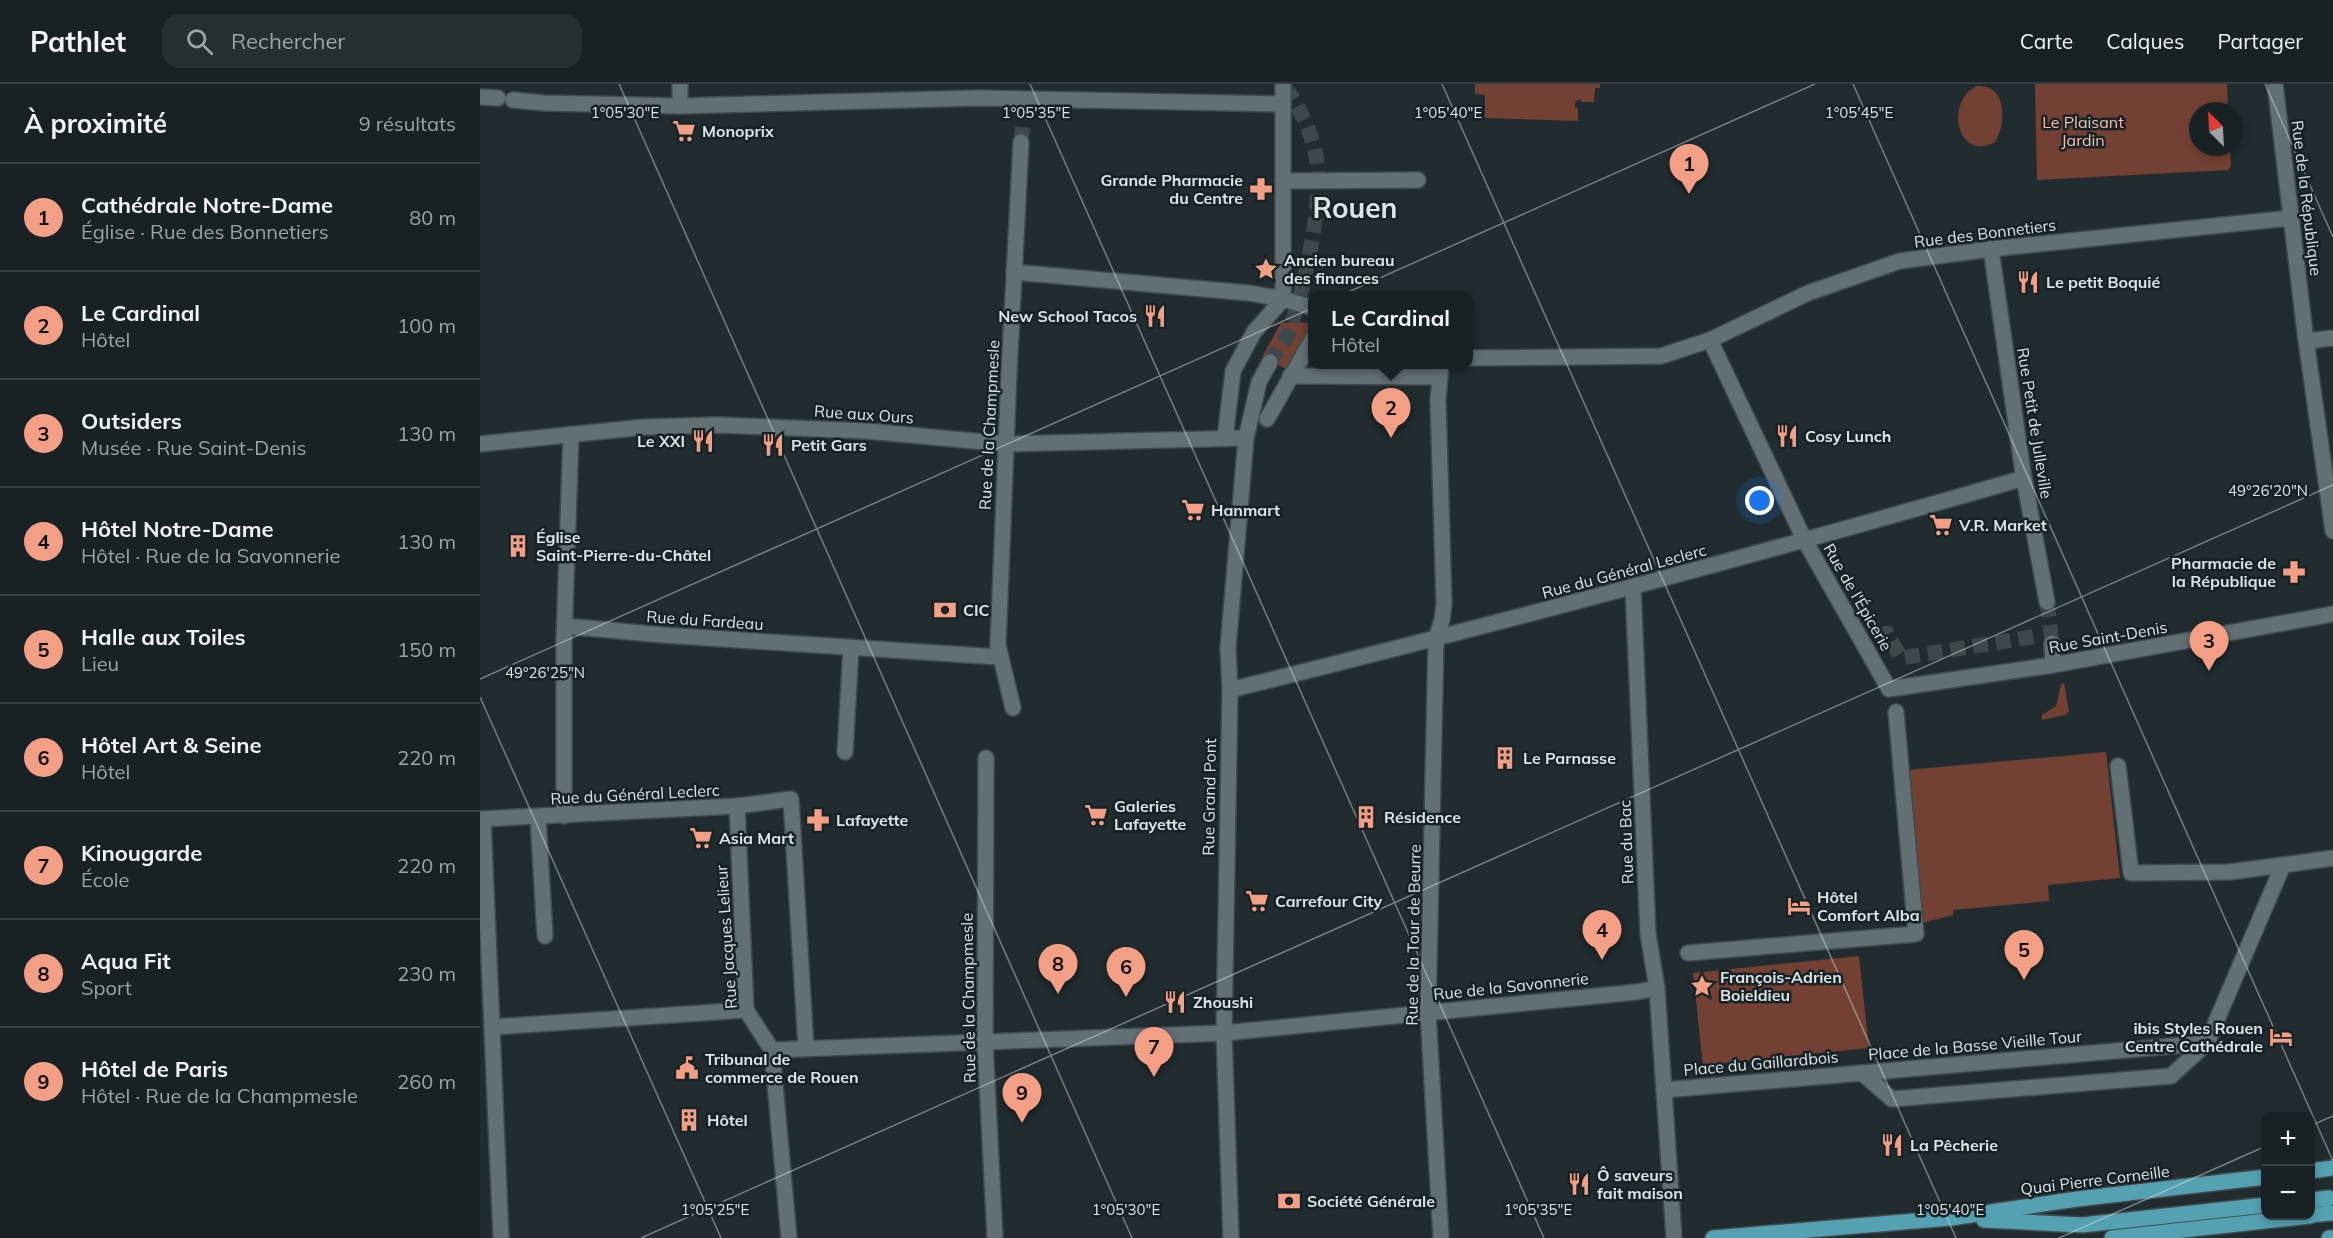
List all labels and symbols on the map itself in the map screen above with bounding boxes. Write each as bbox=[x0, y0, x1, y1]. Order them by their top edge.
north arrow bbox=[2189, 102, 2243, 156]
text: 1°05'30"E bbox=[591, 103, 659, 122]
text: 1°05'35"E bbox=[1002, 103, 1070, 122]
text: 1°05'40"E bbox=[1414, 103, 1482, 122]
text: 1°05'45"E bbox=[1825, 103, 1893, 122]
park label: Le Plaisant Jardin bbox=[2042, 112, 2124, 150]
supermarket icon: Monoprix bbox=[671, 118, 697, 144]
street label: Rue de la République bbox=[2288, 119, 2326, 277]
place label: Monoprix bbox=[702, 121, 774, 141]
pin: 1 bbox=[1670, 144, 1708, 194]
place label: Grande Pharmacie du Centre bbox=[1100, 170, 1243, 208]
pharmacy icon: Grande Pharmacie du Centre bbox=[1248, 176, 1274, 202]
district label: Rouen bbox=[1313, 190, 1397, 225]
street label: Rue des Bonnetiers bbox=[1913, 214, 2057, 252]
place label: Ancien bureau des finances bbox=[1284, 250, 1395, 288]
place icon: Ancien bureau des finances bbox=[1253, 256, 1279, 282]
restaurant icon: Le petit Boquié bbox=[2015, 269, 2041, 295]
place label: Le petit Boquié bbox=[2046, 272, 2161, 292]
restaurant icon: New School Tacos bbox=[1142, 303, 1168, 329]
place label: New School Tacos bbox=[998, 306, 1137, 326]
street label: Rue de la Champmesle bbox=[975, 340, 1003, 510]
street label: Rue Petit de Julleville bbox=[2013, 346, 2057, 500]
pin: 2 bbox=[1372, 388, 1410, 438]
street label: Rue aux Ours bbox=[813, 401, 915, 427]
restaurant icon: Cosy Lunch bbox=[1774, 423, 1800, 449]
place label: Cosy Lunch bbox=[1805, 426, 1892, 446]
restaurant icon: Le XXI bbox=[690, 428, 716, 454]
place label: Le XXI bbox=[637, 431, 685, 451]
restaurant icon: Petit Gars bbox=[760, 432, 786, 458]
place label: Petit Gars bbox=[791, 435, 867, 455]
text: 49°26'20"N bbox=[2228, 481, 2308, 500]
your location bbox=[1745, 486, 1774, 515]
supermarket icon: Hanmart bbox=[1180, 497, 1206, 523]
place label: Hanmart bbox=[1211, 500, 1280, 520]
supermarket icon: V.R. Market bbox=[1928, 512, 1954, 538]
place label: V.R. Market bbox=[1958, 515, 2047, 535]
place label: Église Saint-Pierre-du-Châtel bbox=[536, 527, 711, 565]
building icon: Église Saint-Pierre-du-Châtel bbox=[505, 533, 531, 559]
street label: Rue du Général Leclerc bbox=[1540, 539, 1708, 603]
street label: Rue de l'Épicerie bbox=[1819, 540, 1897, 654]
place label: Pharmacie de la République bbox=[2171, 553, 2276, 591]
pharmacy icon: Pharmacie de la République bbox=[2281, 559, 2307, 585]
bank icon: CIC bbox=[932, 597, 958, 623]
place label: CIC bbox=[963, 600, 990, 620]
street label: Rue du Fardeau bbox=[646, 606, 764, 634]
street label: Rue Saint-Denis bbox=[2047, 617, 2169, 657]
pin: 3 bbox=[2190, 622, 2228, 671]
text: 49°26'25"N bbox=[505, 663, 585, 682]
street label: Rue Grand Pont bbox=[1198, 738, 1220, 856]
building icon: Le Parnasse bbox=[1492, 745, 1518, 771]
place label: Le Parnasse bbox=[1523, 748, 1616, 768]
street label: Rue du Général Leclerc bbox=[550, 780, 720, 808]
place label: Galeries Lafayette bbox=[1114, 796, 1186, 834]
street label: Rue du Bac bbox=[1615, 799, 1637, 885]
supermarket icon: Galeries Lafayette bbox=[1083, 802, 1109, 828]
building icon: Résidence bbox=[1353, 804, 1379, 830]
pharmacy icon: Lafayette bbox=[805, 807, 831, 833]
place label: Résidence bbox=[1384, 807, 1461, 827]
place label: Lafayette bbox=[836, 810, 908, 830]
supermarket icon: Asia Mart bbox=[688, 825, 714, 851]
place label: Asia Mart bbox=[719, 828, 794, 848]
street label: Rue de la Tour de Beurre bbox=[1401, 844, 1425, 1026]
street label: Rue Jacques Lelieur bbox=[711, 864, 741, 1010]
place label: Hôtel Comfort Alba bbox=[1817, 887, 1920, 925]
supermarket icon: Carrefour City bbox=[1244, 888, 1270, 914]
place label: Carrefour City bbox=[1275, 891, 1382, 911]
hotel icon: Hôtel Comfort Alba bbox=[1786, 893, 1812, 919]
pin: 4 bbox=[1582, 910, 1622, 960]
street label: Rue de la Champmesle bbox=[957, 913, 979, 1083]
pin: 5 bbox=[2004, 930, 2044, 980]
pin: 8 bbox=[1038, 944, 1078, 994]
pin: 6 bbox=[1106, 948, 1146, 997]
place label: François-Adrien Boieldieu bbox=[1720, 967, 1842, 1005]
street label: Rue de la Savonnerie bbox=[1432, 968, 1590, 1004]
place icon: François-Adrien Boieldieu bbox=[1689, 973, 1715, 999]
restaurant icon: Zhoushi bbox=[1162, 989, 1188, 1015]
place label: Zhoushi bbox=[1193, 992, 1253, 1012]
place label: ibis Styles Rouen Centre Cathédrale bbox=[2125, 1018, 2263, 1056]
hotel icon: ibis Styles Rouen Centre Cathédrale bbox=[2268, 1024, 2294, 1050]
street label: Place de la Basse Vieille Tour bbox=[1867, 1026, 2083, 1064]
pin: 7 bbox=[1134, 1028, 1174, 1077]
street label: Place du Gaillardbois bbox=[1683, 1046, 1839, 1080]
place label: Tribunal de commerce de Rouen bbox=[705, 1049, 859, 1087]
public building icon: Tribunal de commerce de Rouen bbox=[674, 1055, 700, 1081]
pin: 9 bbox=[1002, 1074, 1042, 1123]
building icon: Hôtel bbox=[676, 1107, 702, 1133]
place label: Hôtel bbox=[707, 1110, 748, 1130]
restaurant icon: La Pêcherie bbox=[1879, 1132, 1905, 1158]
place label: La Pêcherie bbox=[1910, 1135, 1998, 1155]
street label: Quai Pierre Corneille bbox=[2019, 1161, 2171, 1199]
place label: Ô saveurs fait maison bbox=[1597, 1165, 1683, 1203]
restaurant icon: Ô saveurs fait maison bbox=[1566, 1171, 1592, 1197]
bank icon: Société Générale bbox=[1276, 1188, 1302, 1214]
place label: Société Générale bbox=[1307, 1191, 1435, 1211]
text: 1°05'25"E bbox=[681, 1200, 749, 1219]
text: 1°05'30"E bbox=[1092, 1200, 1160, 1219]
text: 1°05'35"E bbox=[1504, 1200, 1572, 1219]
text: 1°05'40"E bbox=[1916, 1200, 1984, 1219]

